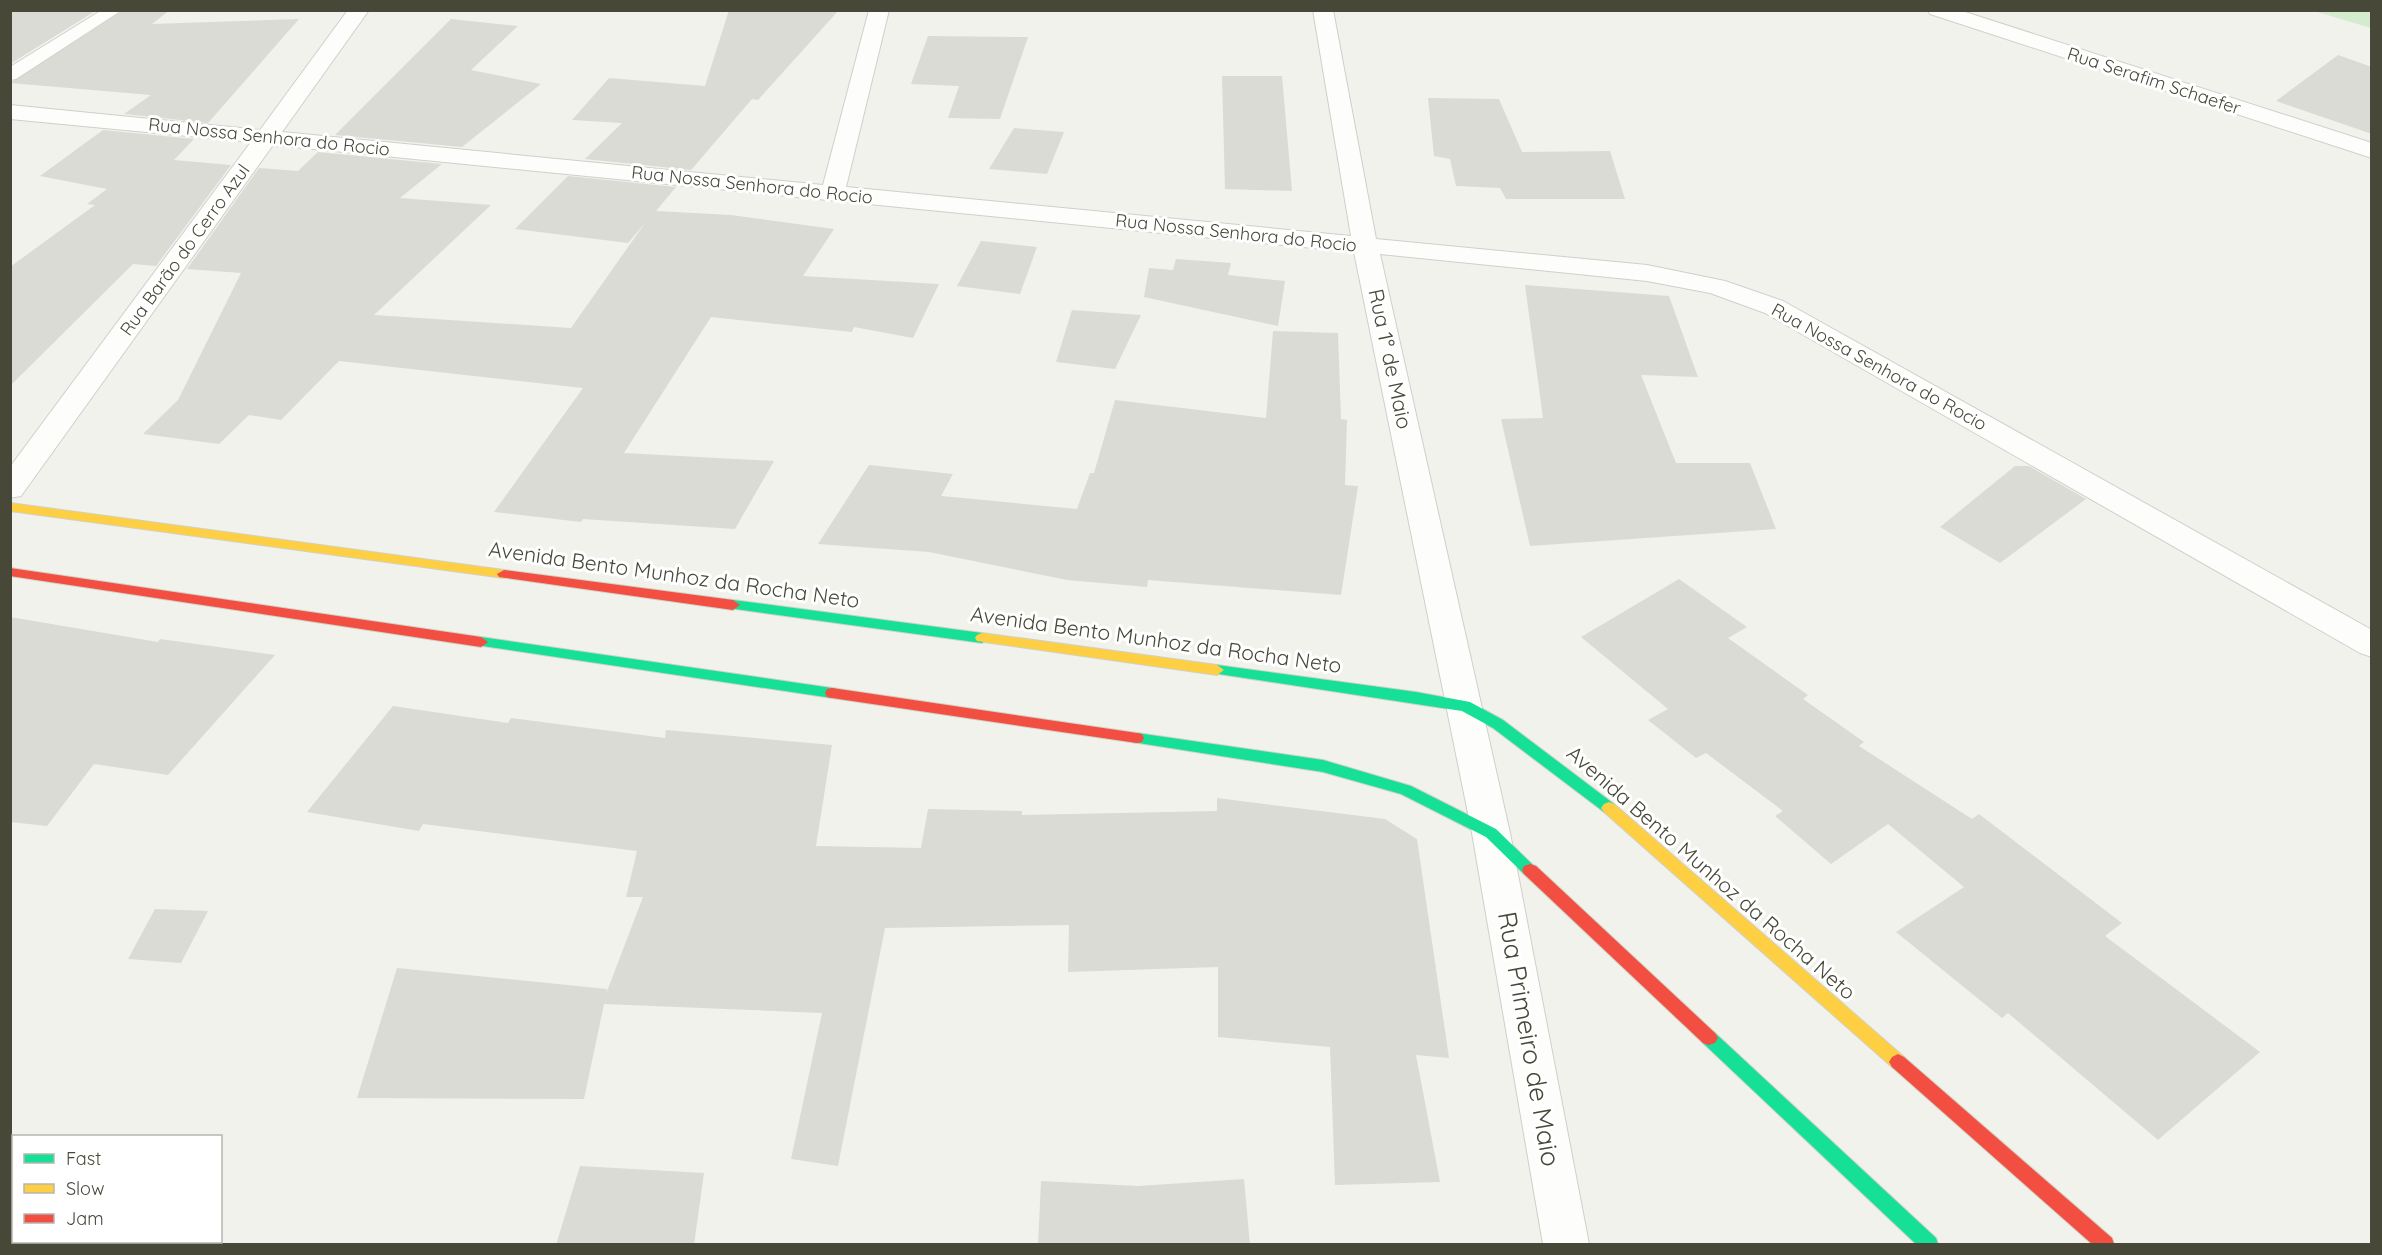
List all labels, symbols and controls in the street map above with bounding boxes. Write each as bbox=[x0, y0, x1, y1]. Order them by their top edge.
street label: Rua Serafim Schaefer bbox=[2064, 42, 2244, 119]
street label: Rua Nossa Senhora do Rocio bbox=[147, 112, 391, 161]
street label: Rua Barão do Cerro Azul bbox=[115, 159, 255, 340]
street label: Rua Nossa Senhora do Rocio bbox=[630, 160, 874, 209]
street label: Rua Nossa Senhora do Rocio bbox=[1114, 208, 1358, 257]
street label: Rua 1° de Maio bbox=[1363, 286, 1418, 431]
street label: Rua Nossa Senhora do Rocio bbox=[1768, 298, 1991, 435]
street label: Avenida Bento Munhoz da Rocha Neto bbox=[487, 535, 861, 613]
street label: Avenida Bento Munhoz da Rocha Neto bbox=[969, 600, 1343, 678]
street label: Avenida Bento Munhoz da Rocha Neto bbox=[1562, 740, 1861, 1005]
street label: Rua Primeiro de Maio bbox=[1491, 909, 1568, 1169]
legend bbox=[12, 1135, 222, 1243]
text: Fast bbox=[66, 1147, 101, 1170]
text: Slow bbox=[66, 1177, 104, 1200]
text: Jam bbox=[66, 1207, 104, 1230]

